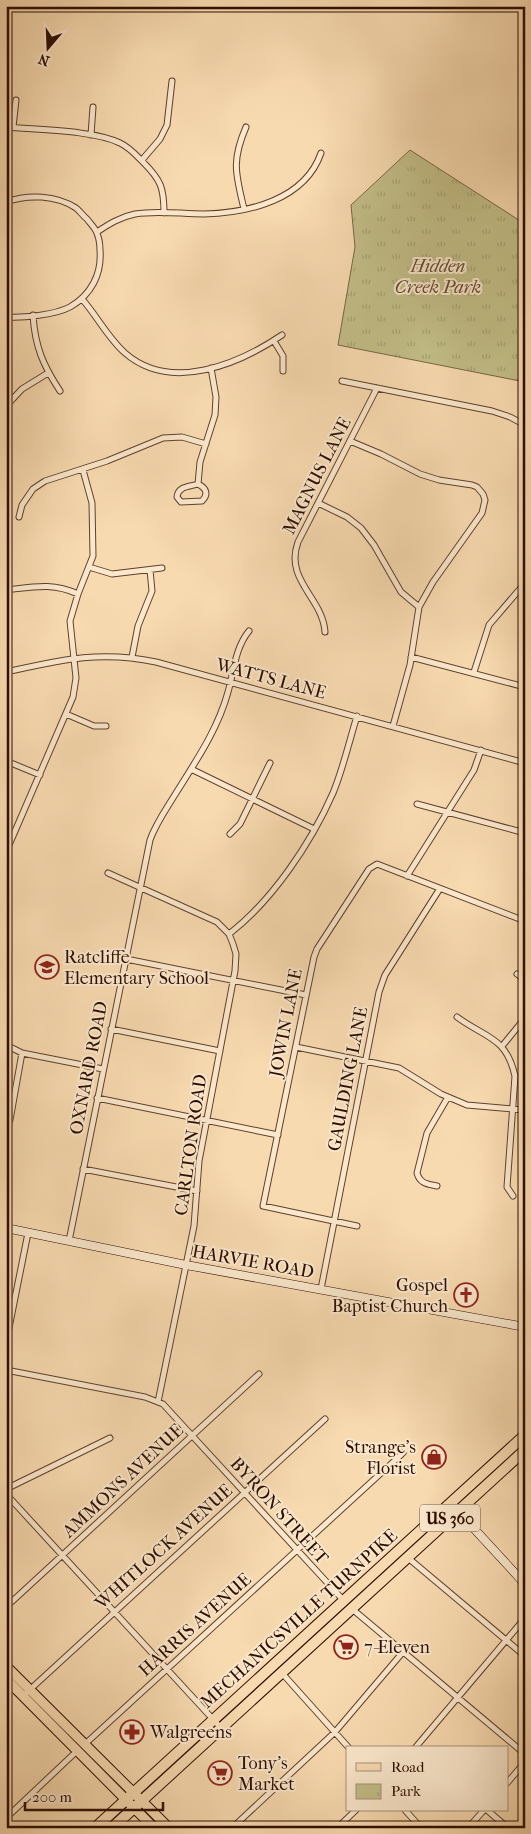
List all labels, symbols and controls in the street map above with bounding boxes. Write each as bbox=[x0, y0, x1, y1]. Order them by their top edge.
north arrow bbox=[22, 22, 72, 72]
text: N bbox=[36, 50, 52, 70]
park label: Hidden Creek Park bbox=[395, 256, 481, 298]
street label: MAGNUS LANE bbox=[278, 414, 356, 538]
street label: WATTS LANE bbox=[213, 654, 328, 704]
place label: Ratcliffe Elementary School bbox=[64, 947, 209, 989]
school or university icon: Ratcliffe Elementary School bbox=[34, 954, 60, 980]
street label: JOWIN LANE bbox=[265, 967, 307, 1081]
street label: OXNARD ROAD bbox=[66, 1000, 112, 1136]
street label: GAULDING LANE bbox=[324, 1005, 372, 1153]
street label: CARLTON ROAD bbox=[171, 1073, 211, 1217]
street label: HARVIE ROAD bbox=[190, 1241, 316, 1283]
place label: Gospel Baptist Church bbox=[332, 1275, 448, 1317]
church icon: Gospel Baptist Church bbox=[453, 1282, 479, 1308]
street label: AMMONS AVENUE bbox=[58, 1420, 188, 1543]
place label: Strange's Florist bbox=[345, 1437, 417, 1479]
shop icon: Strange's Florist bbox=[421, 1444, 447, 1470]
street label: BYRON STREET bbox=[226, 1453, 333, 1569]
street label: WHITLOCK AVENUE bbox=[90, 1480, 237, 1615]
road number: US 360 bbox=[420, 1505, 480, 1532]
street label: MECHANICSVILLE TURNPIKE bbox=[196, 1525, 402, 1713]
street label: HARRIS AVENUE bbox=[134, 1569, 256, 1681]
supermarket icon: 7-Eleven bbox=[333, 1634, 359, 1660]
place label: 7-Eleven bbox=[364, 1637, 430, 1658]
pharmacy icon: Walgreens bbox=[119, 1719, 145, 1745]
place label: Walgreens bbox=[149, 1722, 232, 1743]
legend bbox=[346, 1746, 508, 1812]
place label: Tony's Market bbox=[238, 1753, 295, 1795]
text: Road bbox=[391, 1758, 425, 1776]
supermarket icon: Tony's Market bbox=[207, 1760, 233, 1786]
scale bar bbox=[25, 1779, 162, 1811]
text: Park bbox=[391, 1782, 421, 1800]
text: 200 m bbox=[32, 1788, 72, 1806]

